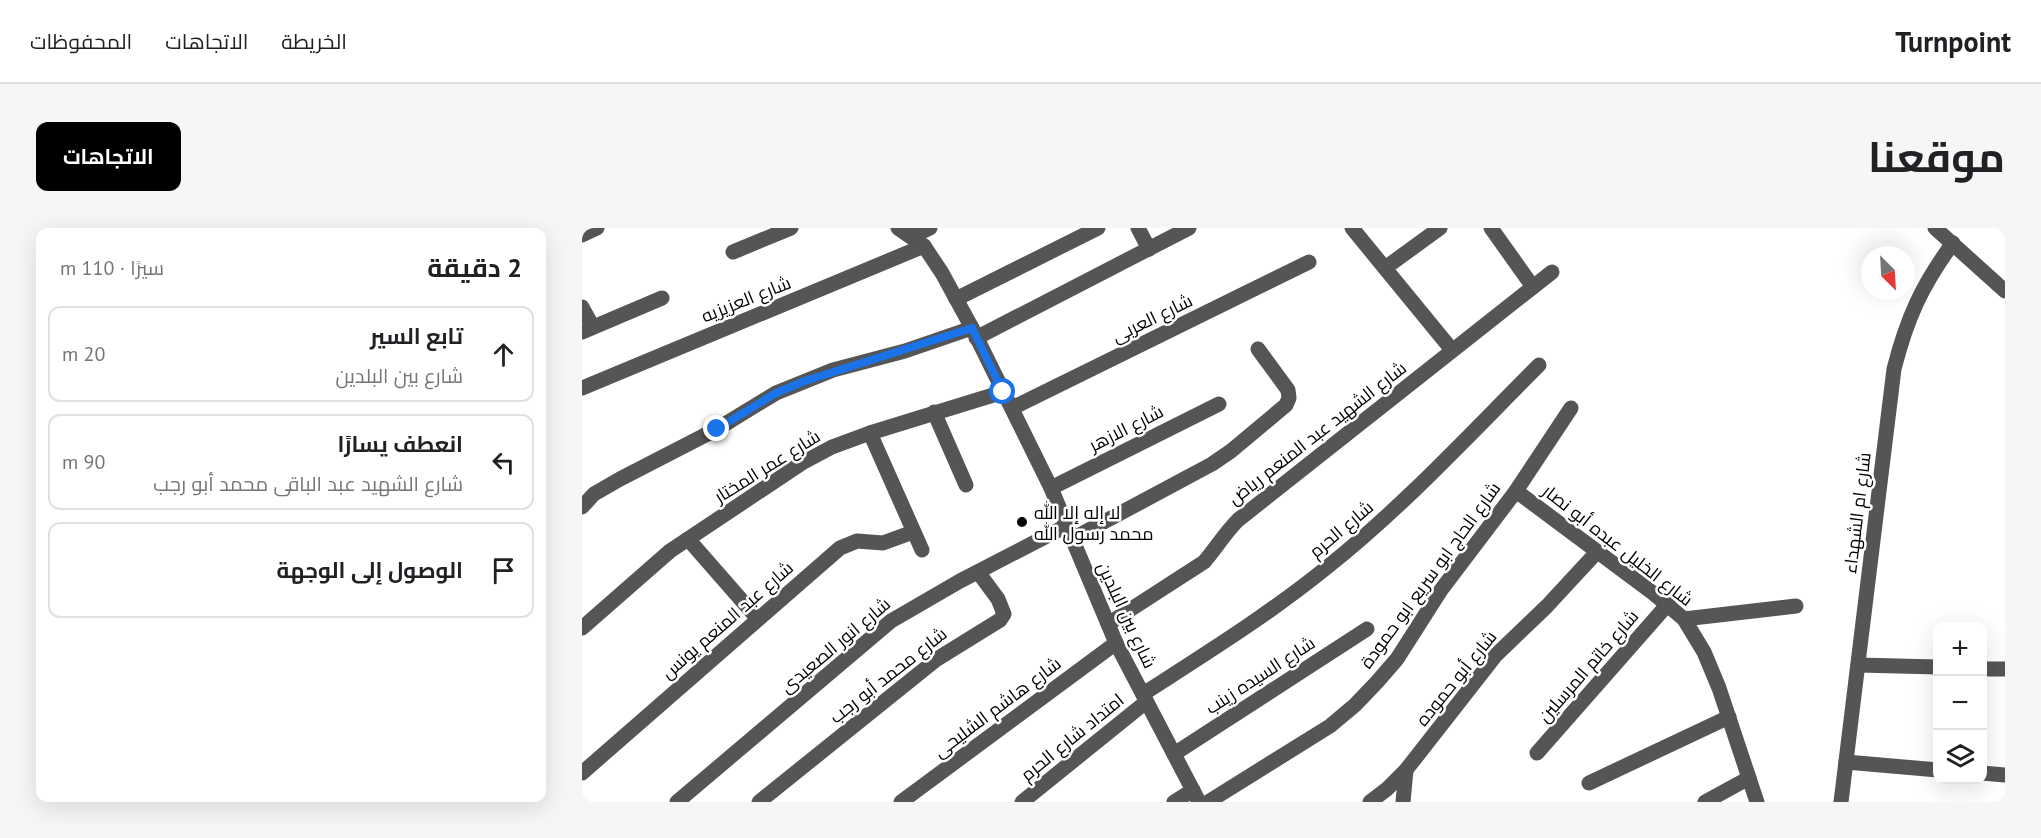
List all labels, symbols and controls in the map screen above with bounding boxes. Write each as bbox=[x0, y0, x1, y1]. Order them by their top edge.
text: Turnpoint bbox=[1895, 23, 2011, 60]
text: المحفوظات bbox=[30, 28, 132, 55]
text: الاتجاهات bbox=[165, 28, 248, 55]
text: الخريطة bbox=[281, 28, 347, 55]
button: الاتجاهات bbox=[36, 122, 181, 191]
text: موقعنا bbox=[1868, 129, 2005, 184]
north arrow bbox=[1861, 246, 1915, 300]
text: 2 دقيقة bbox=[427, 251, 522, 284]
text: سيرًا · 110 m bbox=[60, 255, 164, 281]
street label: شارع العزيزيه bbox=[698, 271, 795, 328]
street label: شارع العربى bbox=[1108, 289, 1197, 348]
text: تابع السير bbox=[370, 322, 463, 350]
icon: ahead bbox=[487, 338, 520, 371]
text: 20 m bbox=[62, 341, 105, 367]
street label: شارع الشهيد عبد المنعم رياض bbox=[1223, 356, 1411, 511]
text: شارع بين البلدين bbox=[335, 363, 463, 389]
route start bbox=[989, 378, 1015, 404]
street label: شارع الازهر bbox=[1084, 399, 1168, 458]
route end bbox=[703, 415, 729, 441]
street label: شارع عمر المختار bbox=[709, 424, 825, 509]
text: انعطف يسارًا bbox=[337, 430, 463, 458]
icon: left bbox=[487, 446, 520, 479]
text: 90 m bbox=[62, 449, 105, 475]
street label: شارع ام الشهداء bbox=[1838, 451, 1877, 575]
text: شارع الشهيد عبد الباقى محمد أبو رجب bbox=[153, 471, 463, 497]
street label: شارع الحاج ابو سريع ابو حمودة bbox=[1355, 477, 1506, 673]
street label: شارع الخليل عبده أبو نصار bbox=[1537, 479, 1698, 612]
street label: شارع الحرم bbox=[1304, 495, 1379, 563]
place label: لا إله إلا الله محمد رسول الله bbox=[1034, 501, 1154, 545]
marker: لا إله إلا الله محمد رسول الله bbox=[1015, 515, 1029, 529]
icon: arrive bbox=[487, 554, 520, 587]
text: الوصول إلى الوجهة bbox=[277, 556, 463, 584]
street label: شارع عبد المنعم يونس bbox=[656, 556, 799, 685]
street label: شارع بين البلدين bbox=[1091, 558, 1162, 672]
street label: شارع انور الصعيدى bbox=[775, 592, 895, 699]
street label: شارع خاتم المرسلين bbox=[1533, 605, 1644, 728]
street label: شارع محمد أبو رجب bbox=[825, 622, 952, 729]
map controls bbox=[1933, 622, 1987, 784]
button: + bbox=[1933, 622, 1987, 676]
street label: شارع أبو حموده bbox=[1410, 626, 1502, 731]
street label: شارع السيده زينب bbox=[1201, 631, 1320, 720]
street label: شارع هاشم الشليحى bbox=[929, 652, 1066, 763]
button: − bbox=[1933, 676, 1987, 730]
street label: امتداد شارع الحرم bbox=[1016, 688, 1129, 787]
button: layers bbox=[1933, 730, 1987, 784]

